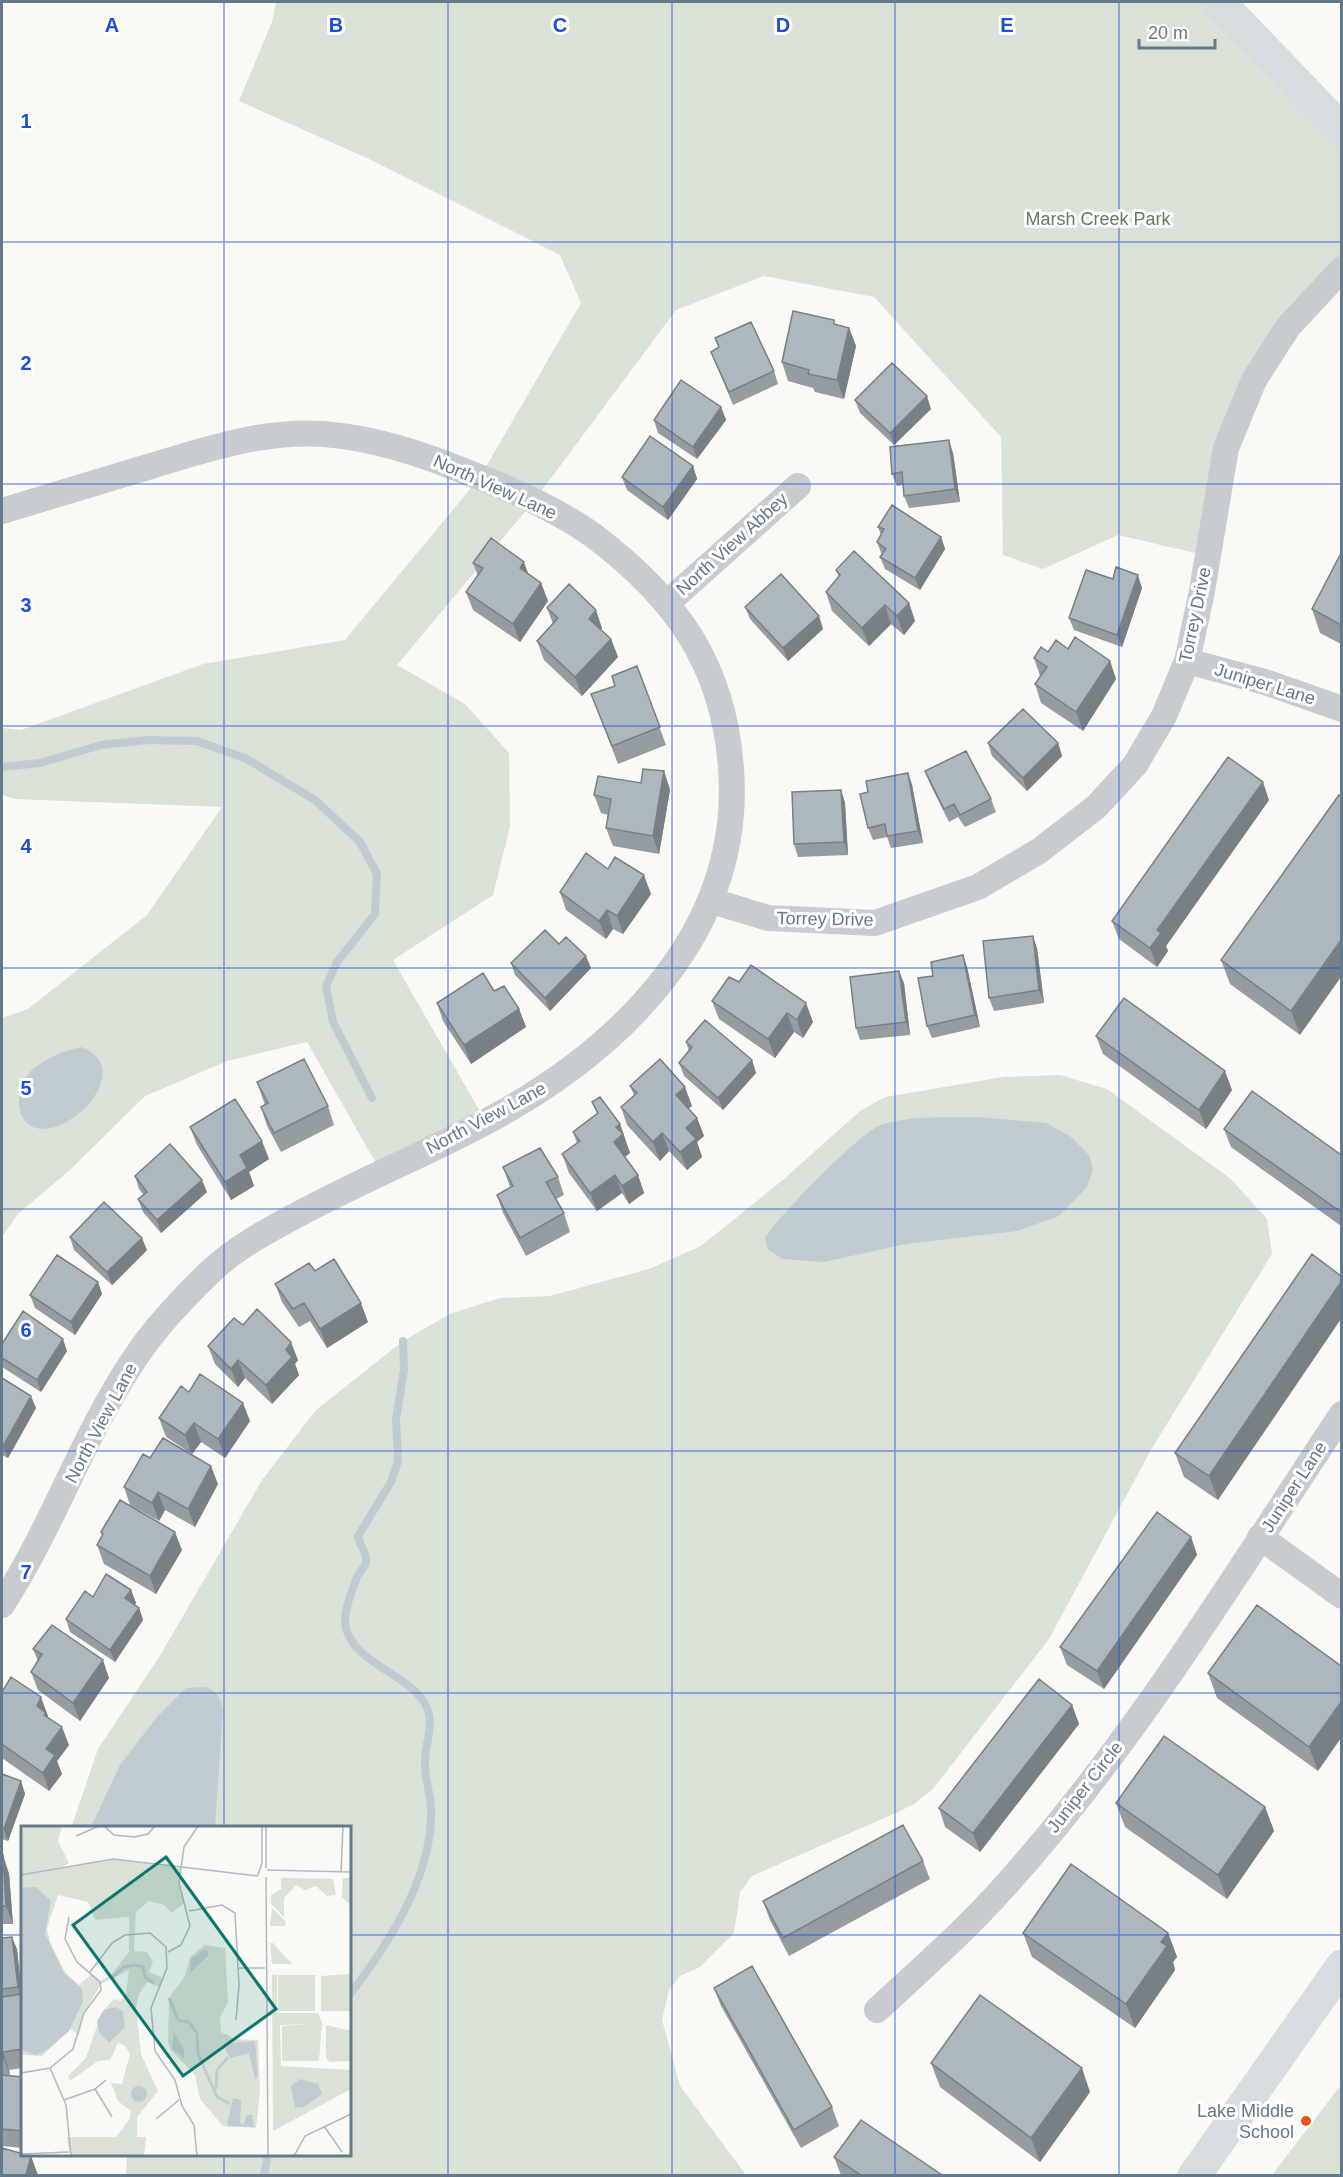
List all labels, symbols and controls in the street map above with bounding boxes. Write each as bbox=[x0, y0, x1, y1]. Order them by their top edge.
scale bar bbox=[1139, 12, 1216, 50]
text: A bbox=[105, 14, 119, 36]
text: B bbox=[329, 14, 343, 36]
text: C bbox=[553, 14, 567, 36]
text: D bbox=[776, 14, 790, 36]
text: E bbox=[1000, 14, 1014, 36]
text: 20 m bbox=[1148, 23, 1188, 43]
text: 1 bbox=[20, 110, 32, 132]
park label: Marsh Creek Park bbox=[1025, 209, 1172, 229]
text: 2 bbox=[20, 352, 32, 374]
street label: North View Lane bbox=[430, 451, 560, 523]
street label: North View Abbey bbox=[672, 489, 792, 599]
street label: Torrey Drive bbox=[1175, 565, 1215, 665]
text: 3 bbox=[20, 594, 32, 616]
street label: Juniper Lane bbox=[1212, 659, 1318, 709]
text: 4 bbox=[20, 835, 32, 857]
street label: Torrey Drive bbox=[776, 908, 874, 930]
text: 5 bbox=[20, 1077, 32, 1099]
street label: North View Lane bbox=[423, 1078, 549, 1158]
text: 6 bbox=[20, 1319, 32, 1341]
street label: North View Lane bbox=[61, 1360, 141, 1486]
street label: Juniper Lane bbox=[1257, 1438, 1331, 1536]
text: 7 bbox=[20, 1561, 32, 1583]
street label: Juniper Circle bbox=[1043, 1737, 1127, 1837]
inset map bbox=[21, 1826, 351, 2156]
place label: Lake Middle School bbox=[1197, 2101, 1294, 2142]
marker: Lake Middle School bbox=[1299, 2114, 1313, 2128]

